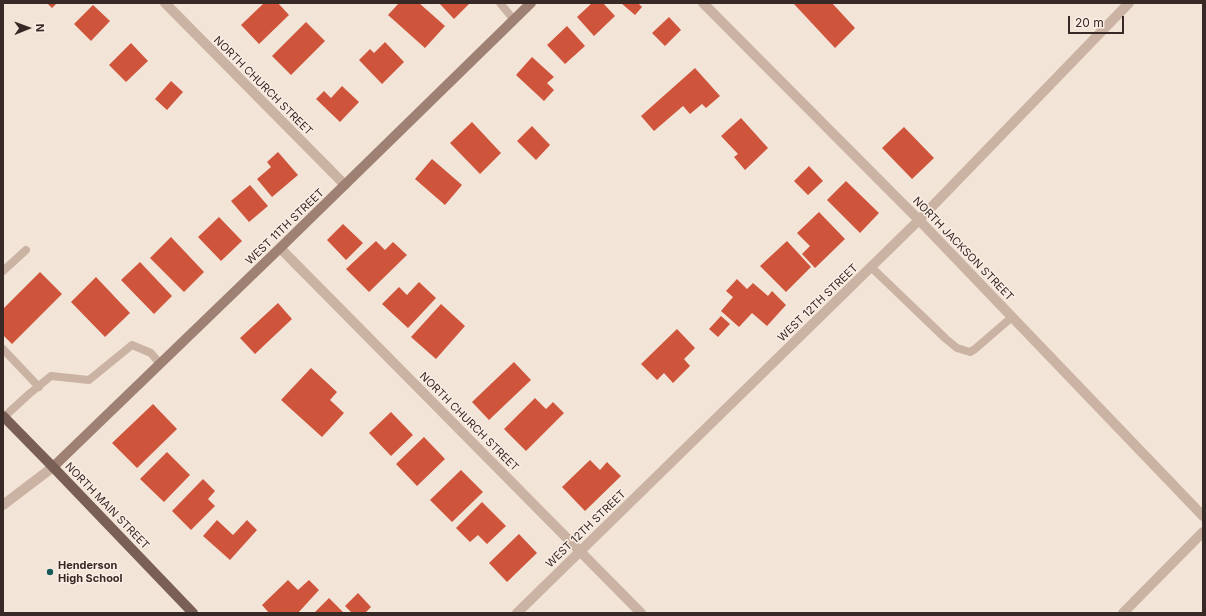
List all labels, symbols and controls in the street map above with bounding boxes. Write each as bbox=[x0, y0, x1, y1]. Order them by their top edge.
north arrow bbox=[8, 8, 48, 48]
scale bar bbox=[1070, 8, 1126, 34]
text: 20 m bbox=[1075, 15, 1104, 30]
text: N bbox=[33, 23, 47, 32]
street label: NORTH CHURCH STREET bbox=[211, 34, 315, 138]
street label: WEST 11TH STREET bbox=[243, 186, 327, 268]
street label: NORTH JACKSON STREET bbox=[910, 194, 1016, 304]
street label: WEST 12TH STREET bbox=[775, 261, 861, 345]
street label: NORTH CHURCH STREET bbox=[417, 370, 521, 474]
street label: NORTH MAIN STREET bbox=[62, 460, 152, 552]
street label: WEST 12TH STREET bbox=[543, 487, 629, 571]
place label: Henderson High School bbox=[58, 559, 123, 585]
marker: Henderson High School bbox=[45, 567, 55, 577]

